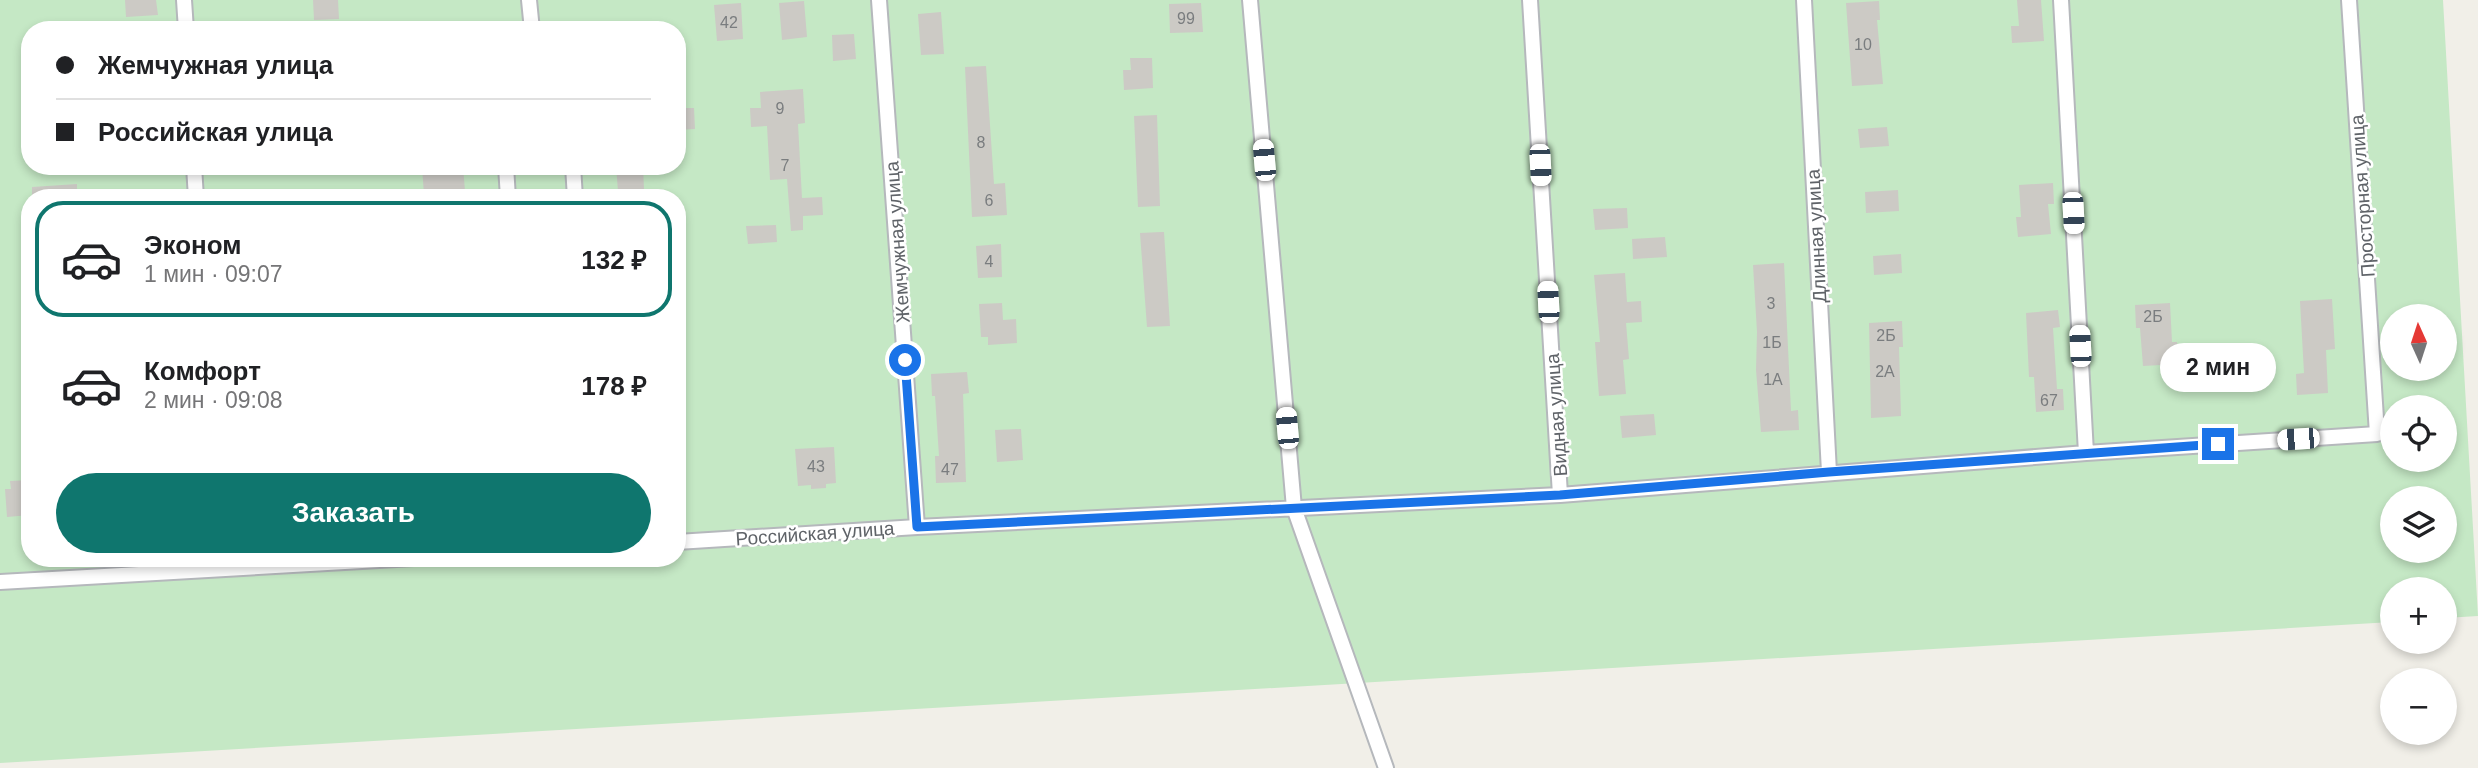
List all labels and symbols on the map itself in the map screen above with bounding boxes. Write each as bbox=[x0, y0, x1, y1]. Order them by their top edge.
house number: 99 bbox=[1177, 10, 1195, 27]
house number: 42 bbox=[720, 14, 738, 31]
house number: 10 bbox=[1854, 36, 1872, 53]
house number: 9 bbox=[776, 100, 785, 117]
street label: Просторная улица bbox=[2346, 114, 2379, 278]
house number: 8 bbox=[977, 134, 986, 151]
car bbox=[1252, 138, 1277, 182]
car bbox=[1529, 143, 1552, 187]
house number: 7 bbox=[781, 157, 790, 174]
street label: Жемчужная улица bbox=[881, 160, 914, 324]
street label: Длинная улица bbox=[1802, 168, 1830, 303]
car bbox=[2062, 191, 2085, 235]
house number: 6 bbox=[985, 192, 994, 209]
house number: 4 bbox=[985, 253, 994, 270]
car bbox=[1537, 280, 1560, 324]
house number: 3 bbox=[1767, 295, 1776, 312]
north arrow bbox=[2380, 304, 2457, 382]
house number: 2Б bbox=[2143, 308, 2163, 325]
car bbox=[2069, 324, 2092, 368]
house number: 2Б bbox=[1876, 327, 1896, 344]
house number: 1Б bbox=[1762, 334, 1782, 351]
callout: 2 мин bbox=[2160, 342, 2276, 392]
route start bbox=[889, 344, 921, 376]
street label: Видная улица bbox=[1542, 352, 1571, 477]
house number: 2А bbox=[1875, 363, 1895, 380]
house number: 1А bbox=[1763, 371, 1783, 388]
house number: 67 bbox=[2040, 392, 2058, 409]
car bbox=[1275, 406, 1300, 450]
car bbox=[2277, 427, 2320, 451]
route end bbox=[2202, 428, 2234, 460]
house number: 43 bbox=[807, 458, 825, 475]
house number: 47 bbox=[941, 461, 959, 478]
street label: Российская улица bbox=[735, 517, 896, 550]

